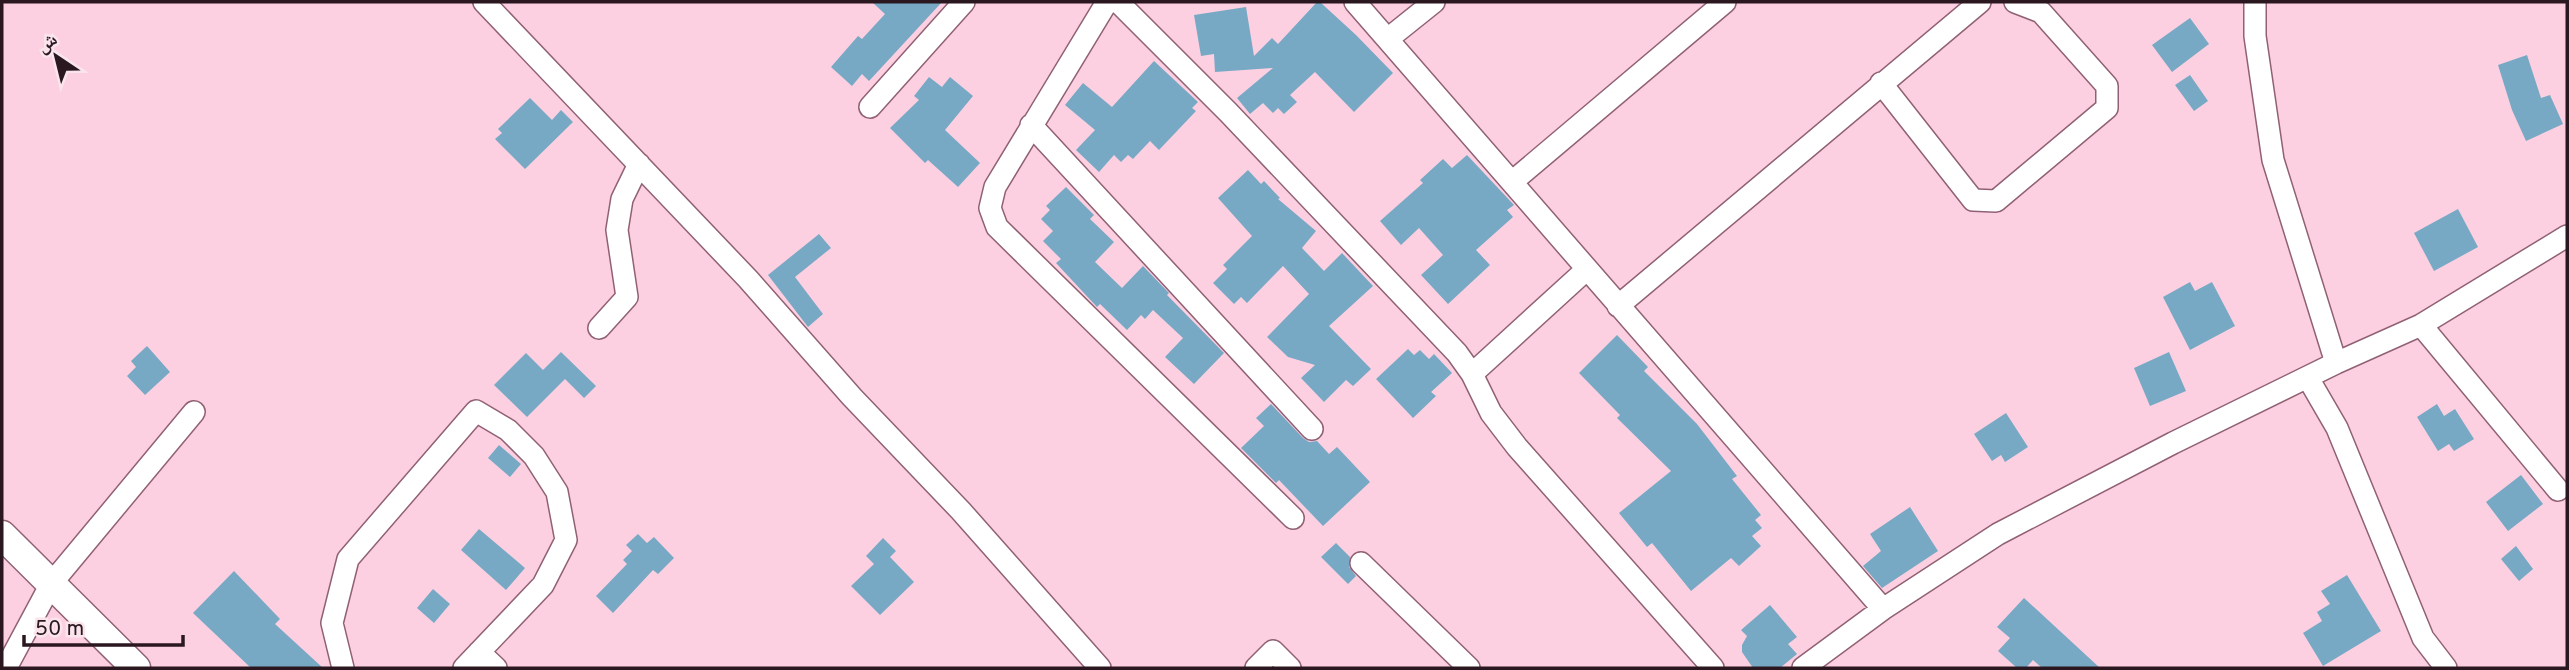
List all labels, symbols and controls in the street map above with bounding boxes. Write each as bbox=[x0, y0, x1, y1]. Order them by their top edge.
north arrow bbox=[21, 21, 91, 91]
text: ش bbox=[32, 28, 63, 59]
scale bar bbox=[24, 604, 184, 648]
text: 50 m bbox=[35, 616, 84, 643]

